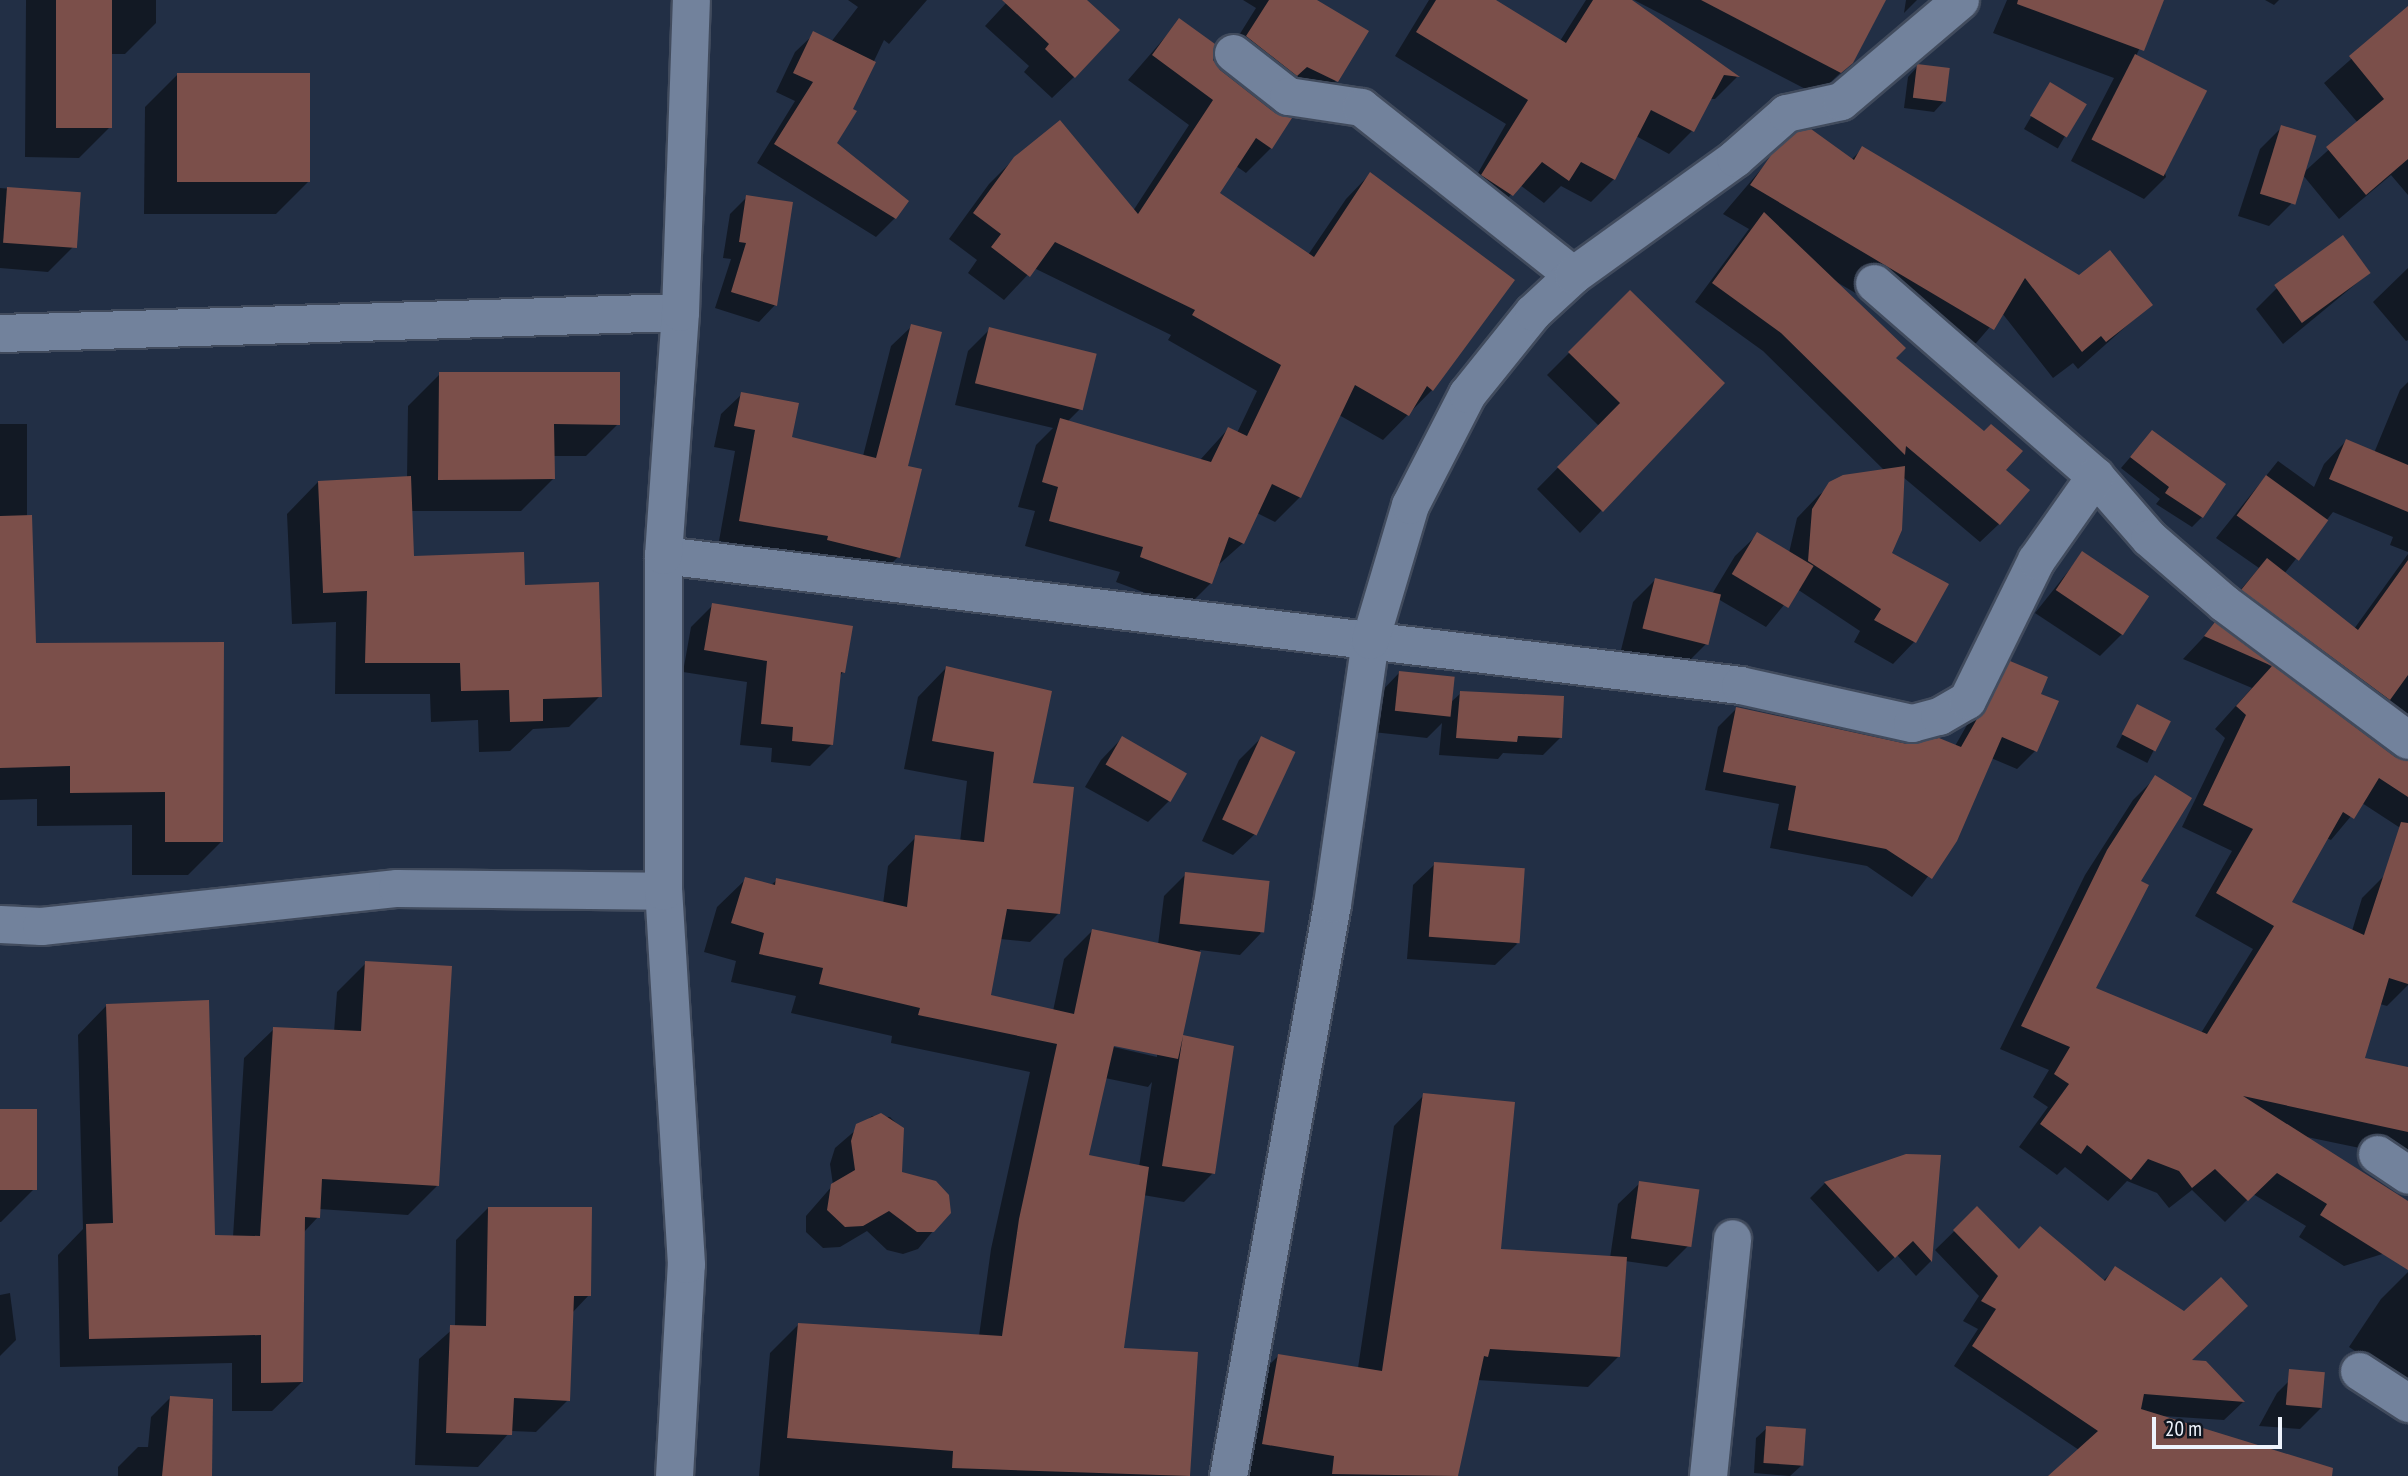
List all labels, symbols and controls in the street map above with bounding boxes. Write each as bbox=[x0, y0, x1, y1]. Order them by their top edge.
scale bar bbox=[2156, 1402, 2286, 1446]
text: 20 m bbox=[2165, 1415, 2202, 1442]

